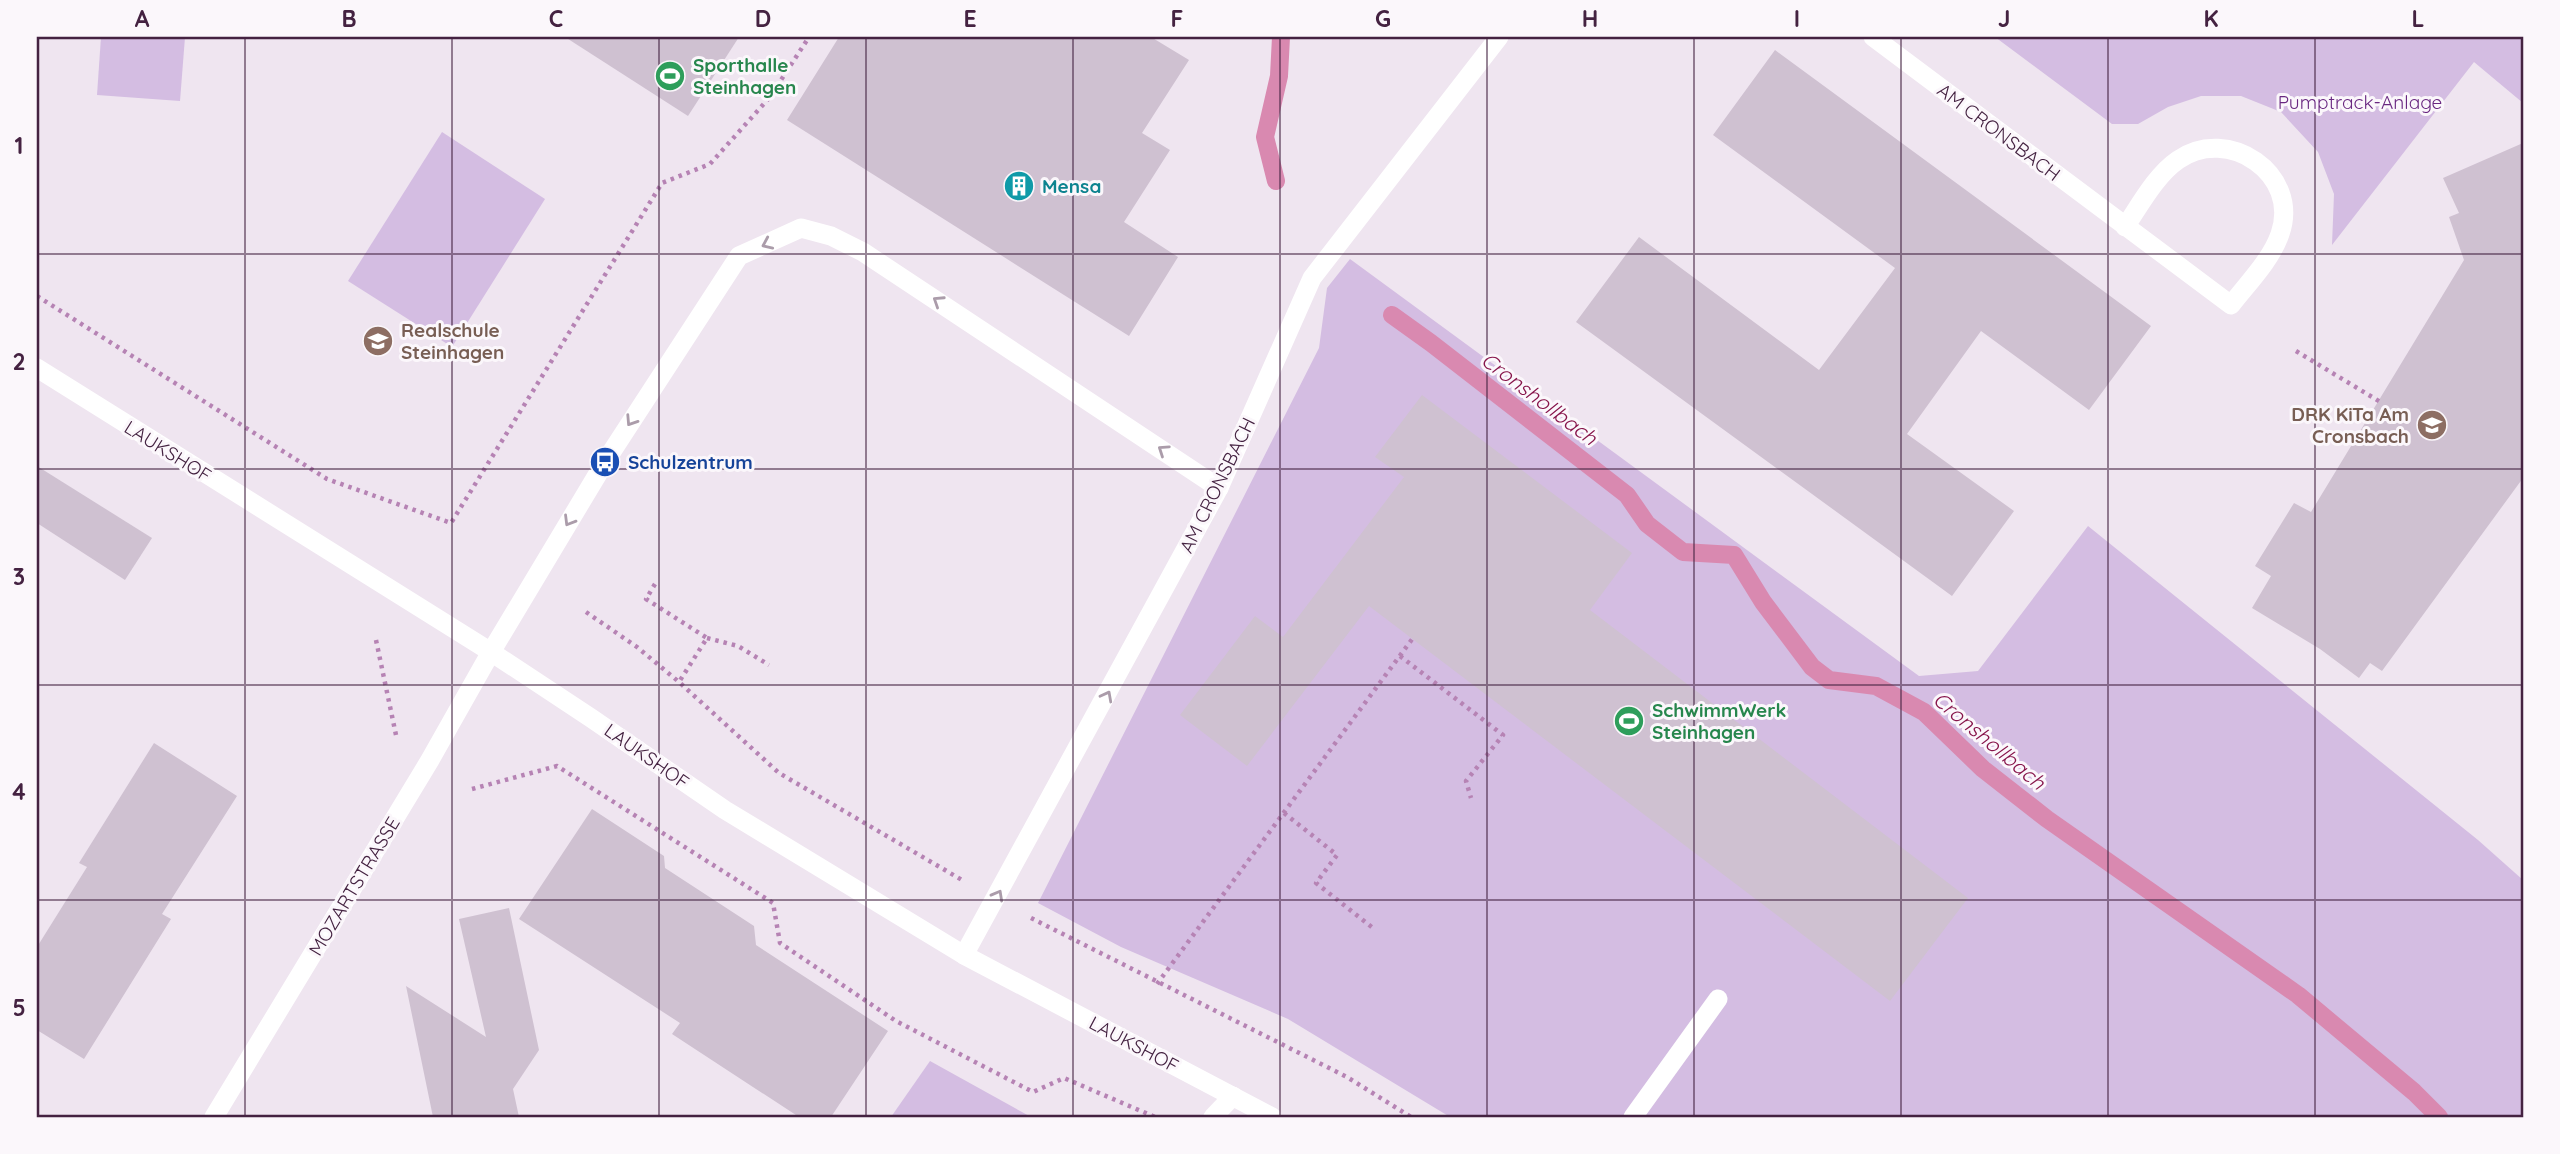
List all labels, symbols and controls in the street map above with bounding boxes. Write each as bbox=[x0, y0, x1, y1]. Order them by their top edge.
text: A bbox=[135, 4, 150, 33]
text: B bbox=[341, 4, 357, 33]
text: C bbox=[549, 4, 563, 33]
text: D bbox=[755, 4, 771, 33]
text: E bbox=[963, 4, 977, 33]
text: F bbox=[1171, 4, 1183, 33]
text: G bbox=[1375, 4, 1391, 33]
text: H bbox=[1582, 4, 1598, 33]
text: I bbox=[1794, 4, 1800, 33]
text: J bbox=[1998, 4, 2010, 33]
text: K bbox=[2203, 4, 2219, 33]
text: L bbox=[2412, 4, 2424, 33]
place label: Sporthalle Steinhagen bbox=[693, 53, 796, 99]
sports icon: Sporthalle Steinhagen bbox=[653, 59, 687, 93]
street label: AM CRONSBACH bbox=[1933, 78, 2065, 186]
park label: Pumptrack-Anlage bbox=[2278, 90, 2442, 114]
text: 1 bbox=[15, 131, 23, 160]
building icon: Mensa bbox=[1002, 169, 1036, 203]
place label: Mensa bbox=[1042, 174, 1101, 198]
one-way arrow bbox=[762, 236, 774, 250]
one-way arrow bbox=[933, 297, 946, 310]
place label: Realschule Steinhagen bbox=[401, 318, 504, 364]
school or university icon: Realschule Steinhagen bbox=[361, 324, 395, 358]
water label: Cronshollbach bbox=[1476, 346, 1604, 451]
text: 2 bbox=[12, 347, 26, 376]
place label: DRK KiTa Am Cronsbach bbox=[2291, 402, 2409, 448]
school or university icon: DRK KiTa Am Cronsbach bbox=[2415, 408, 2449, 442]
street label: AM CRONSBACH bbox=[1174, 413, 1260, 557]
one-way arrow bbox=[627, 414, 640, 427]
street label: LAUKSHOF bbox=[120, 415, 216, 487]
bus stop icon: Schulzentrum bbox=[588, 445, 622, 479]
one-way arrow bbox=[1158, 446, 1171, 458]
place label: Schulzentrum bbox=[628, 450, 753, 474]
one-way arrow bbox=[565, 513, 578, 526]
text: 3 bbox=[13, 562, 25, 591]
water label: Cronshollbach bbox=[1928, 686, 2052, 795]
one-way arrow bbox=[1099, 690, 1112, 703]
place label: SchwimmWerk Steinhagen bbox=[1652, 698, 1787, 744]
sports icon: SchwimmWerk Steinhagen bbox=[1612, 704, 1646, 738]
street label: LAUKSHOF bbox=[600, 718, 694, 794]
text: 4 bbox=[12, 777, 26, 806]
street label: MOZARTSTRASSE bbox=[303, 812, 405, 960]
one-way arrow bbox=[990, 890, 1003, 903]
text: 5 bbox=[12, 993, 26, 1022]
street label: LAUKSHOF bbox=[1085, 1010, 1183, 1078]

